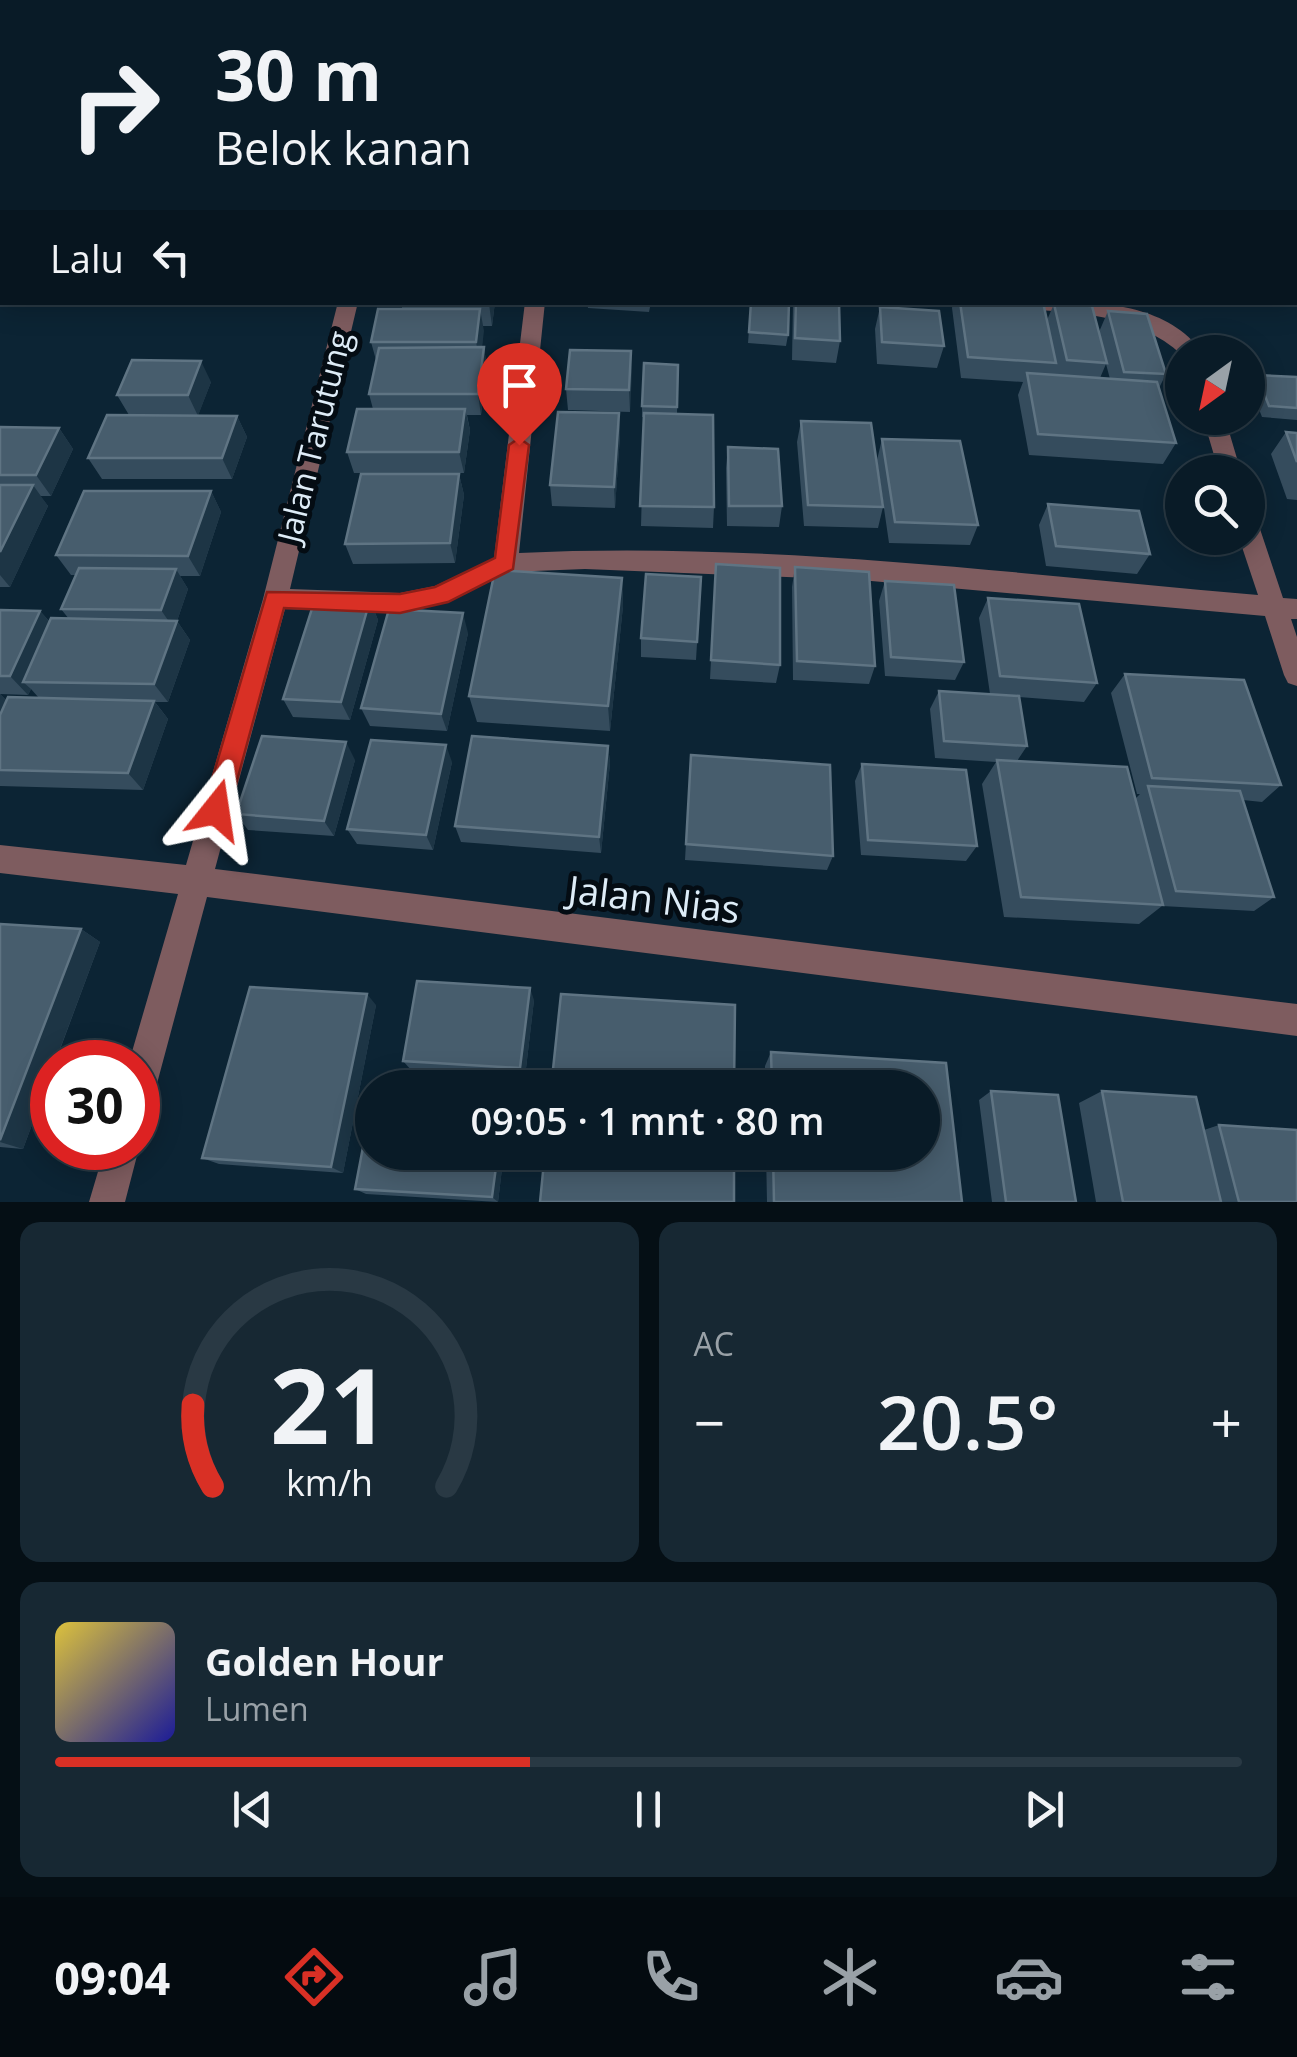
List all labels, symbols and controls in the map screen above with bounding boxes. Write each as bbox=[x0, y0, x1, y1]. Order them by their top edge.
text: 30 m bbox=[215, 26, 382, 122]
icon: right bbox=[50, 40, 180, 170]
text: Belok kanan bbox=[215, 117, 472, 178]
icon: left bbox=[144, 230, 199, 285]
text: Lalu bbox=[50, 232, 124, 284]
street label: Jalan Tarutung bbox=[266, 326, 361, 550]
north arrow bbox=[1165, 335, 1265, 435]
map controls bbox=[1165, 335, 1265, 555]
pin bbox=[477, 343, 562, 446]
icon: arrive bbox=[492, 358, 547, 413]
button: search bbox=[1165, 455, 1265, 555]
position arrow bbox=[164, 758, 268, 862]
street label: Jalan Nias bbox=[561, 861, 743, 934]
speed limit sign: 30 bbox=[30, 1040, 160, 1170]
text: 09:05 · 1 mnt · 80 m bbox=[470, 1094, 825, 1146]
text: AC bbox=[694, 1322, 734, 1365]
text: 21 bbox=[270, 1333, 389, 1474]
text: 20.5° bbox=[877, 1370, 1058, 1472]
text: − bbox=[694, 1384, 725, 1459]
text: + bbox=[1211, 1384, 1242, 1459]
text: km/h bbox=[286, 1458, 373, 1506]
text: Golden Hour bbox=[205, 1635, 444, 1687]
text: Lumen bbox=[205, 1687, 309, 1730]
icon: previous bbox=[225, 1782, 280, 1837]
icon: pause bbox=[621, 1782, 676, 1837]
icon: next bbox=[1017, 1782, 1072, 1837]
icon: directions bbox=[279, 1942, 349, 2012]
icon: music bbox=[458, 1942, 528, 2012]
icon: phone bbox=[636, 1942, 706, 2012]
icon: climate bbox=[815, 1942, 885, 2012]
icon: car bbox=[994, 1942, 1064, 2012]
icon: filters bbox=[1173, 1942, 1243, 2012]
text: 09:04 bbox=[54, 1947, 170, 2008]

